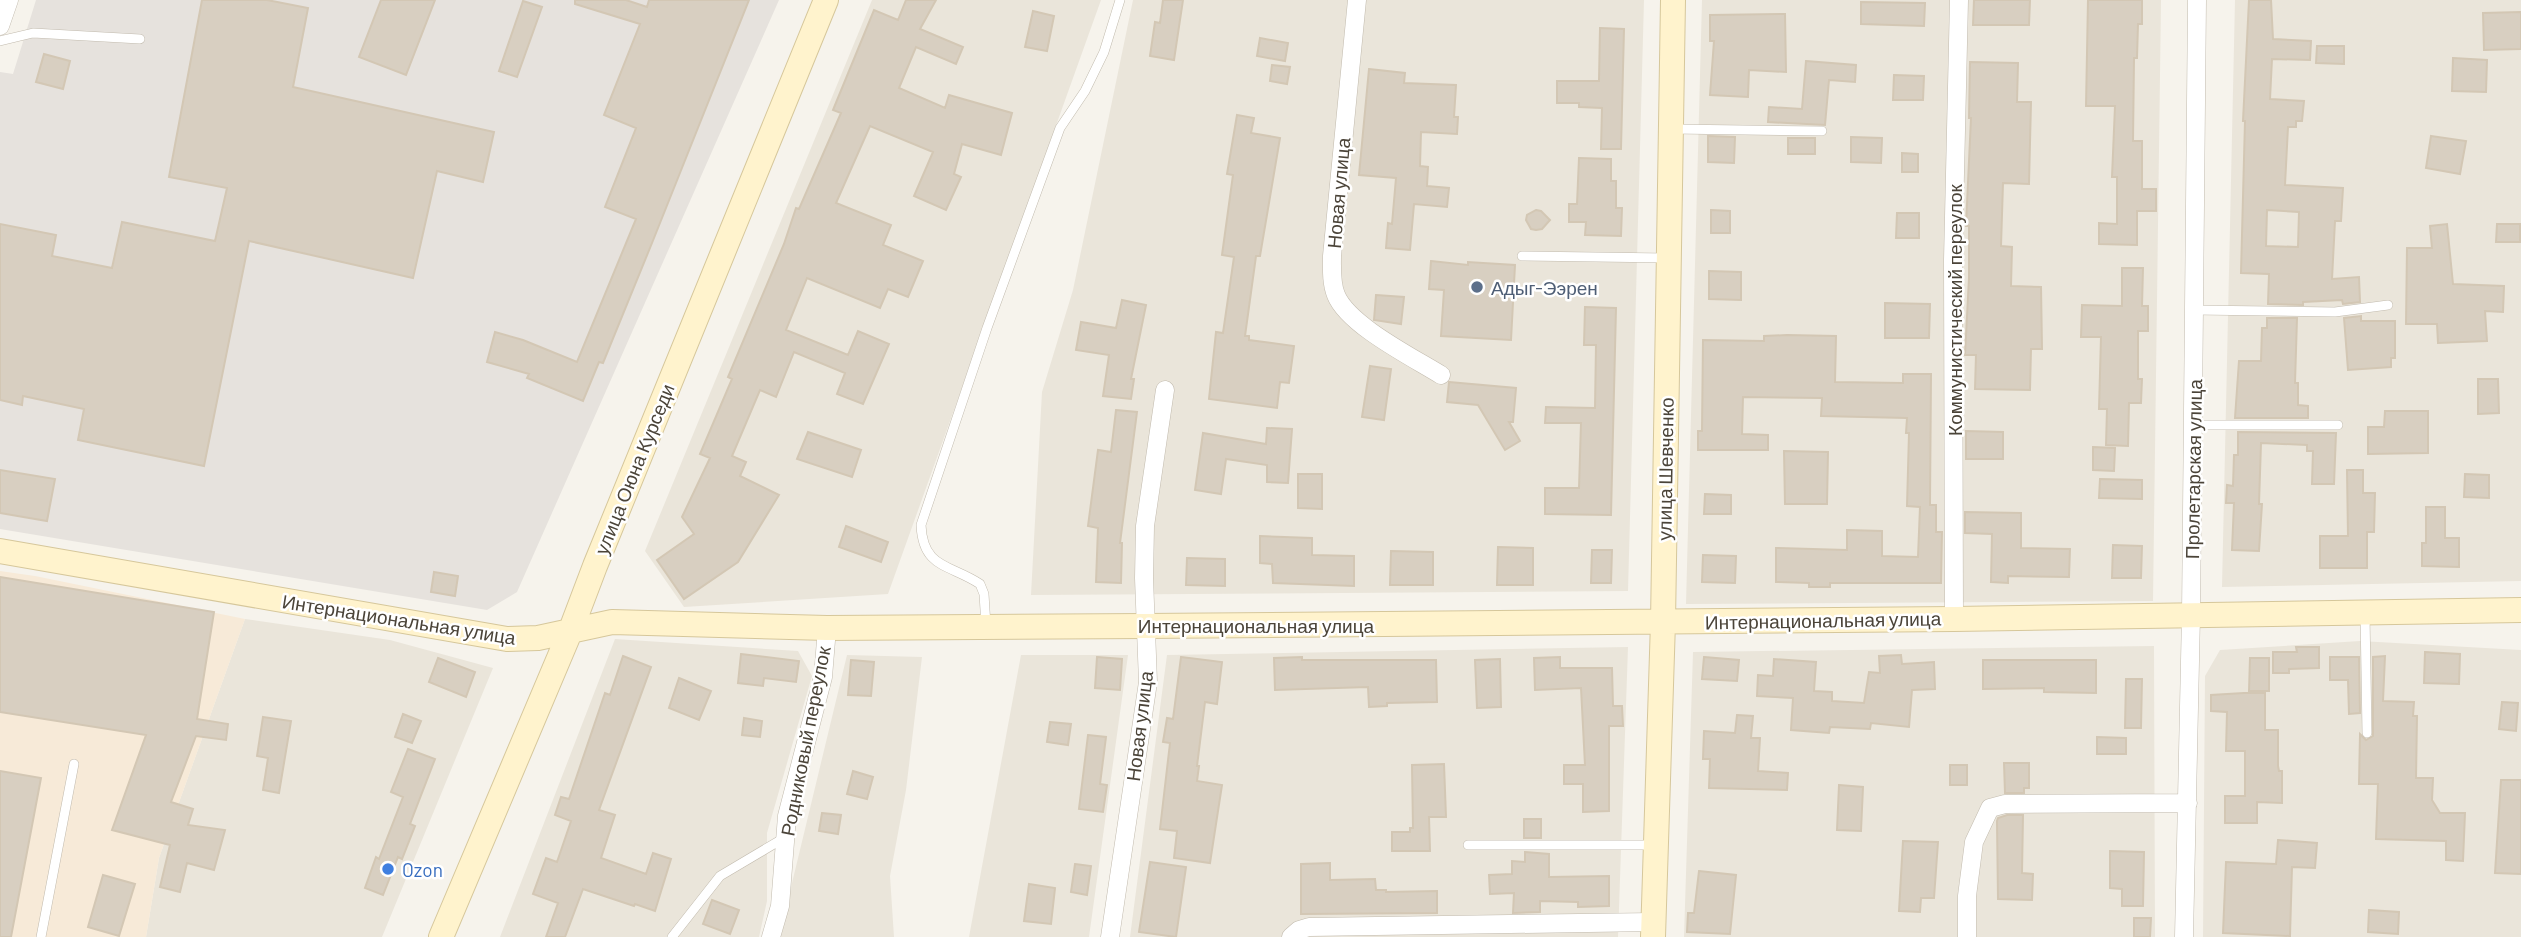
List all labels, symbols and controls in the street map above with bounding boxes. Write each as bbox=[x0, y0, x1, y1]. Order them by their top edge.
street label: Новая улица bbox=[1322, 136, 1354, 249]
street label: Коммунистический переулок bbox=[1943, 183, 1966, 436]
place label: Адыг-Ээрен bbox=[1491, 276, 1598, 299]
marker: Адыг-Ээрен bbox=[1469, 279, 1485, 295]
street label: Пролетарская улица bbox=[2180, 378, 2206, 559]
street label: улица Оюна Курседи bbox=[589, 380, 679, 558]
street label: улица Шевченко bbox=[1652, 397, 1678, 541]
street label: Интернациональная улица bbox=[280, 589, 518, 649]
street label: Интернациональная улица bbox=[1705, 606, 1942, 634]
street label: Интернациональная улица bbox=[1138, 614, 1375, 637]
street label: Родниковый переулок bbox=[775, 644, 835, 838]
street label: Новая улица bbox=[1121, 669, 1157, 783]
place label: Ozon bbox=[402, 858, 443, 881]
marker: Ozon bbox=[380, 861, 396, 877]

